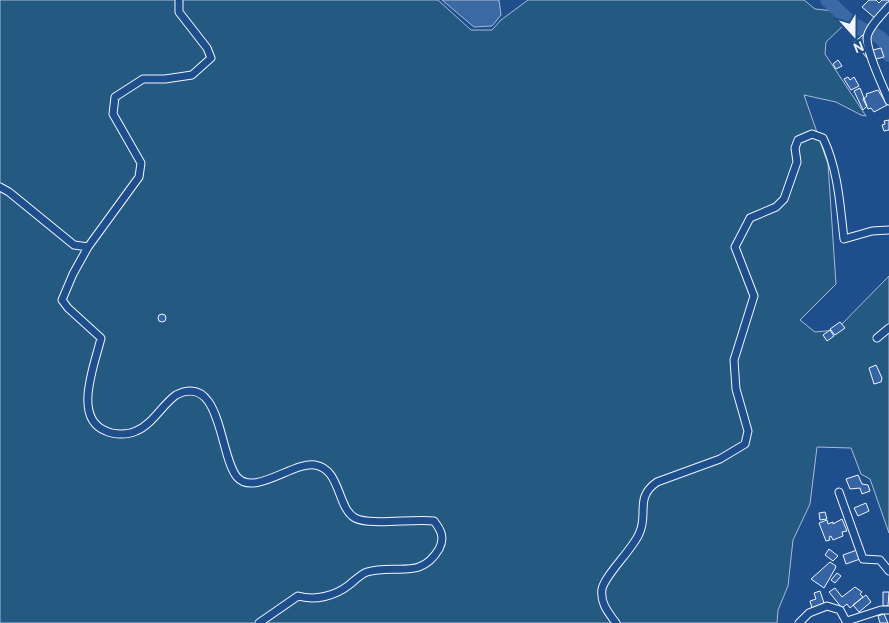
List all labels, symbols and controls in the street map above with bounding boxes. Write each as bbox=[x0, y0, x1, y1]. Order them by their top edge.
north arrow bbox=[829, 10, 879, 60]
text: N bbox=[851, 37, 867, 57]

